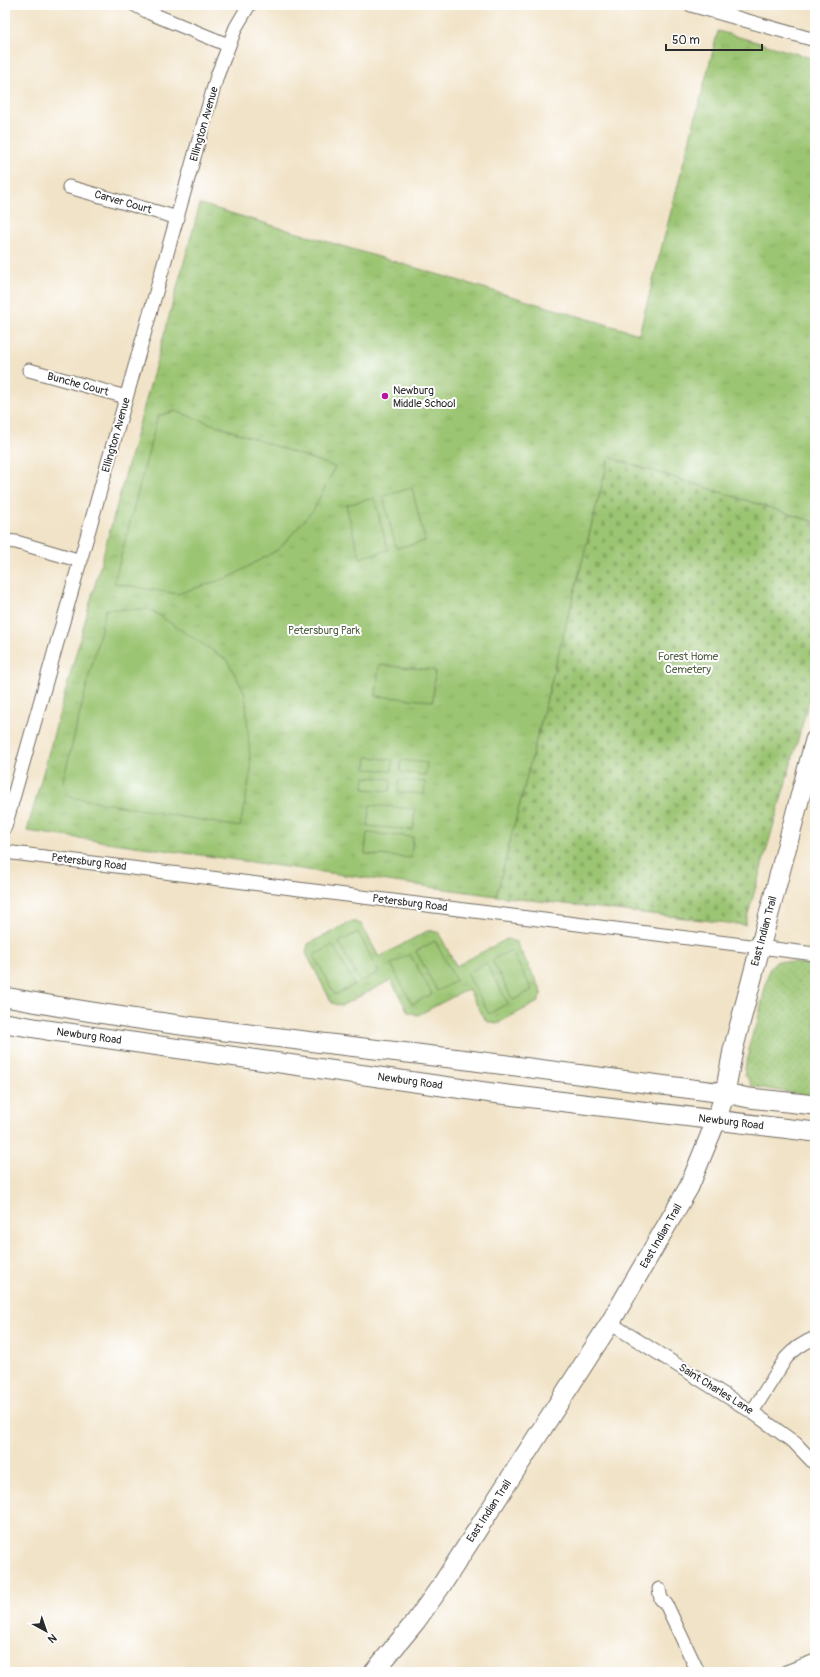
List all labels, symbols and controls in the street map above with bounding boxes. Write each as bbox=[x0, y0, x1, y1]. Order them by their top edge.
scale bar bbox=[666, 26, 762, 52]
text: 50 m bbox=[672, 33, 700, 48]
street label: Ellington Avenue bbox=[187, 85, 221, 163]
street label: Carver Court bbox=[93, 188, 154, 217]
street label: Bunche Court bbox=[46, 370, 111, 399]
place label: Newburg Middle School bbox=[393, 384, 456, 410]
marker: Newburg Middle School bbox=[380, 391, 390, 401]
street label: Ellington Avenue bbox=[99, 396, 133, 474]
park label: Petersburg Park bbox=[288, 624, 361, 637]
park label: Forest Home Cemetery bbox=[658, 650, 719, 676]
street label: Petersburg Road bbox=[51, 851, 127, 873]
street label: Petersburg Road bbox=[372, 892, 448, 914]
street label: East Indian Trail bbox=[748, 895, 780, 967]
street label: Newburg Road bbox=[55, 1025, 123, 1047]
street label: Newburg Road bbox=[376, 1070, 444, 1092]
street label: Newburg Road bbox=[698, 1112, 764, 1132]
street label: East Indian Trail bbox=[637, 1202, 685, 1270]
street label: Saint Charles Lane bbox=[676, 1361, 756, 1417]
street label: East Indian Trail bbox=[464, 1477, 514, 1545]
north arrow bbox=[26, 1611, 66, 1651]
text: N bbox=[45, 1631, 59, 1646]

